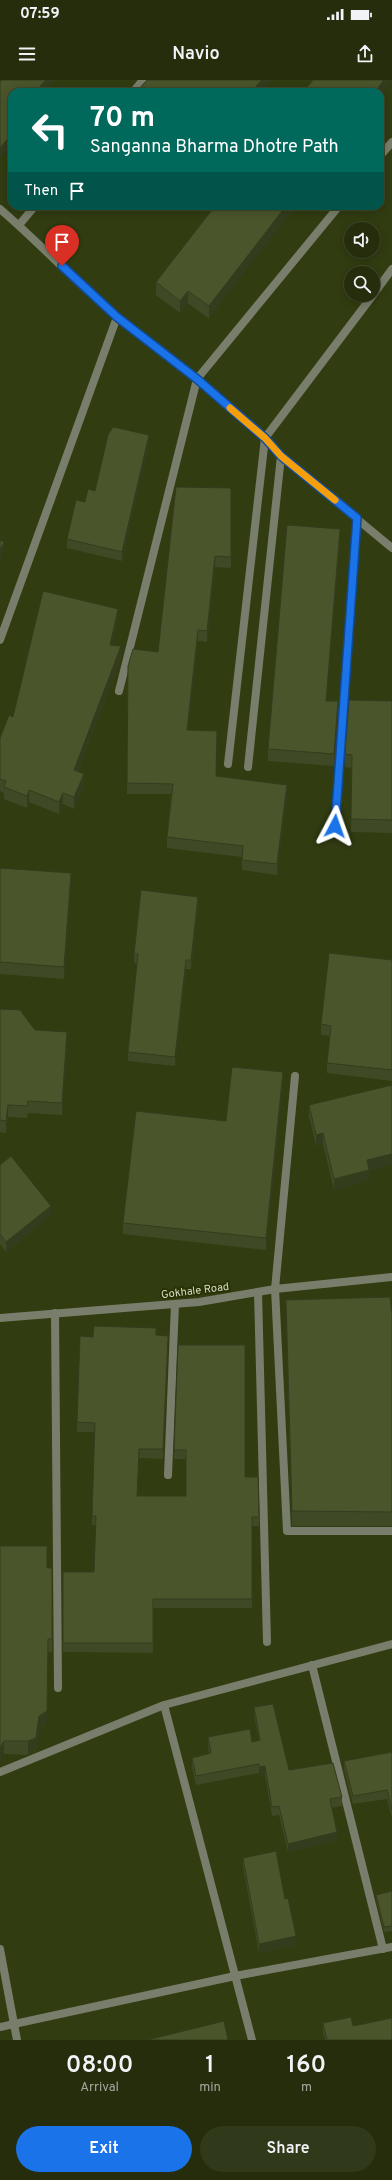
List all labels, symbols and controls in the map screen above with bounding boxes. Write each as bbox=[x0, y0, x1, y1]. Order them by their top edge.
text: 07:59 bbox=[20, 5, 60, 24]
icon: menu bbox=[16, 43, 38, 65]
text: Navio bbox=[172, 43, 220, 66]
icon: share bbox=[354, 43, 376, 65]
text: 70 m bbox=[90, 101, 155, 137]
icon: left bbox=[24, 104, 76, 156]
text: Sanganna Bharma Dhotre Path bbox=[90, 136, 339, 159]
icon: arrive bbox=[66, 180, 88, 202]
text: Then bbox=[24, 182, 58, 201]
map controls bbox=[344, 222, 380, 302]
button: sound bbox=[344, 222, 380, 258]
pin bbox=[45, 225, 79, 266]
icon: arrive bbox=[51, 231, 73, 253]
button: search bbox=[344, 266, 380, 302]
position arrow bbox=[314, 805, 356, 847]
street label: Gokhale Road bbox=[160, 1280, 230, 1302]
text: 08:00 bbox=[66, 2051, 133, 2081]
text: 1 bbox=[205, 2051, 215, 2081]
text: 160 bbox=[287, 2051, 326, 2081]
text: Arrival bbox=[80, 2080, 119, 2096]
text: min bbox=[199, 2080, 221, 2096]
text: m bbox=[301, 2080, 312, 2096]
button: Exit bbox=[16, 2126, 192, 2172]
button: Share bbox=[200, 2126, 376, 2172]

